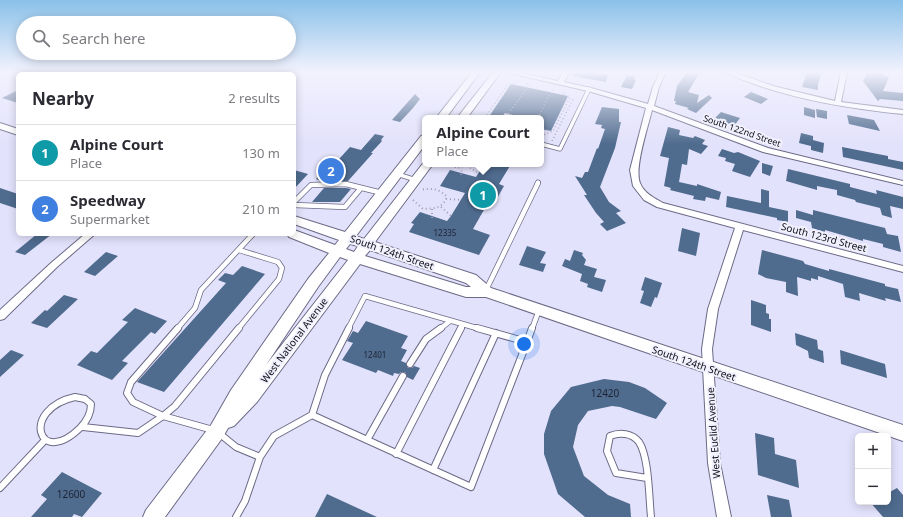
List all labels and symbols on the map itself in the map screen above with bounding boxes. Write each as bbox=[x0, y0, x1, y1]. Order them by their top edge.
street label: South 122nd Street bbox=[702, 111, 783, 150]
pin: 2 bbox=[318, 156, 344, 186]
pin: 1 bbox=[470, 180, 496, 210]
street label: South 123rd Street bbox=[780, 219, 869, 255]
house number: 12335 bbox=[434, 227, 457, 238]
street label: South 124th Street bbox=[348, 231, 436, 273]
street label: West National Avenue bbox=[257, 294, 331, 385]
your location bbox=[514, 334, 534, 354]
street label: South 124th Street bbox=[650, 342, 738, 384]
house number: 12401 bbox=[364, 349, 386, 360]
house number: 12420 bbox=[591, 386, 620, 400]
street label: West Euclid Avenue bbox=[703, 387, 723, 479]
house number: 12600 bbox=[57, 487, 86, 501]

